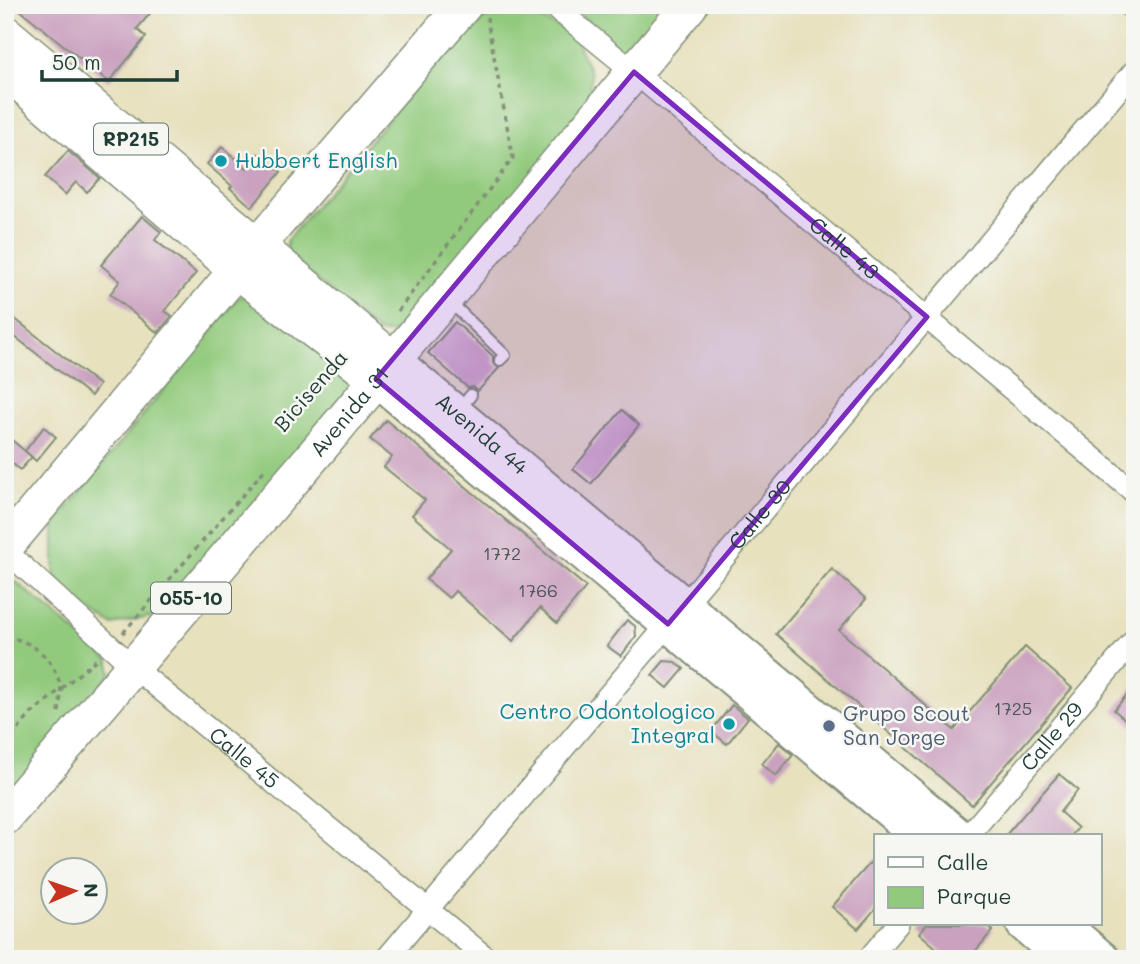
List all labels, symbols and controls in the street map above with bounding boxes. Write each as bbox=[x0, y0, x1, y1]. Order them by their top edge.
scale bar bbox=[42, 38, 177, 82]
text: 50 m bbox=[52, 48, 101, 75]
road number: RP215 bbox=[94, 124, 168, 154]
place label: Hubbert English bbox=[235, 146, 397, 173]
marker: Hubbert English bbox=[213, 153, 229, 169]
street label: Calle 43 bbox=[804, 210, 885, 284]
street label: Bicisenda bbox=[267, 344, 353, 436]
street label: Avenida 31 bbox=[303, 360, 394, 462]
street label: Avenida 44 bbox=[431, 387, 535, 480]
street label: Calle 30 bbox=[722, 473, 797, 554]
house number: 1772 bbox=[483, 541, 521, 565]
house number: 1766 bbox=[518, 578, 558, 602]
road number: 055-10 bbox=[151, 582, 231, 614]
house number: 1725 bbox=[994, 696, 1032, 720]
street label: Calle 29 bbox=[1014, 696, 1088, 776]
place label: Centro Odontologico Integral bbox=[500, 697, 715, 748]
place label: Grupo Scout San Jorge bbox=[843, 699, 970, 750]
marker: Centro Odontologico Integral bbox=[721, 716, 737, 732]
marker: Grupo Scout San Jorge bbox=[821, 718, 837, 734]
street label: Calle 45 bbox=[204, 720, 286, 794]
legend bbox=[874, 834, 1102, 926]
text: Calle bbox=[937, 848, 989, 875]
north arrow bbox=[38, 856, 108, 926]
text: Parque bbox=[937, 882, 1011, 909]
text: N bbox=[79, 883, 104, 898]

